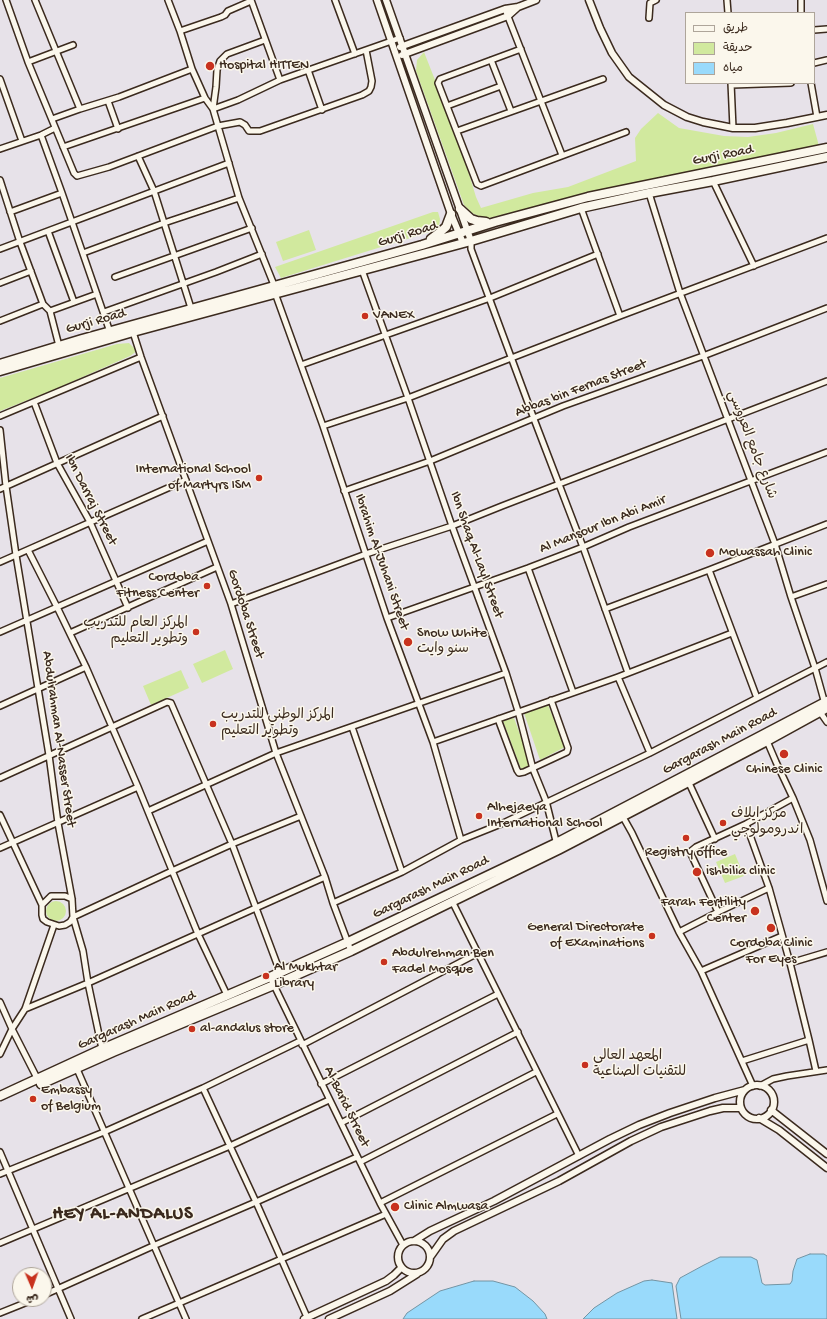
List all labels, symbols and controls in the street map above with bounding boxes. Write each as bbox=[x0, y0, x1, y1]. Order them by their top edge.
legend bbox=[685, 12, 815, 84]
text: طريق bbox=[723, 22, 748, 36]
text: حديقة bbox=[723, 42, 752, 56]
place label: Hospital HITTEN bbox=[219, 58, 309, 74]
marker: Hospital HITTEN bbox=[204, 60, 216, 72]
text: مياه bbox=[723, 62, 743, 76]
street label: Gurji Road bbox=[691, 142, 755, 170]
street label: Gurji Road bbox=[376, 218, 440, 252]
street label: Gurji Road bbox=[64, 305, 128, 339]
place label: VANEX bbox=[373, 308, 414, 324]
marker: VANEX bbox=[360, 311, 370, 321]
street label: Abbas bin Fernas Street bbox=[513, 356, 649, 422]
street label: شارع جامع العروسي bbox=[723, 388, 779, 502]
street label: Ibn Darraj Street bbox=[60, 452, 120, 548]
place label: International School of Martyrs ISM bbox=[135, 462, 251, 494]
marker: International School of Martyrs ISM bbox=[254, 473, 264, 483]
street label: Ibn Shaq Al-Layl Street bbox=[445, 489, 507, 621]
street label: Ibrahim Al-Juhani Street bbox=[350, 492, 412, 632]
street label: Al Mansour Ibn Abi Amir bbox=[537, 492, 669, 558]
place label: Mowassah Clinic bbox=[719, 545, 812, 561]
marker: Mowassah Clinic bbox=[704, 547, 716, 559]
street label: Gordoba Street bbox=[223, 567, 267, 661]
place label: Cordoba Fitness Center bbox=[116, 570, 199, 602]
marker: Cordoba Fitness Center bbox=[202, 581, 212, 591]
place label: المركز العام للتدريب وتطوير التعليم bbox=[83, 616, 188, 648]
place label: Snow White سنو وايت bbox=[417, 626, 487, 658]
marker: المركز العام للتدريب وتطوير التعليم bbox=[191, 627, 201, 637]
marker: Snow White سنو وايت bbox=[402, 636, 414, 648]
street label: Abdulrahman Al-Nasser Street bbox=[37, 650, 79, 828]
street label: Gargarash Main Road bbox=[660, 705, 780, 779]
place label: المركز الوطني للتدريب وتطوير التعليم bbox=[221, 708, 334, 740]
marker: المركز الوطني للتدريب وتطوير التعليم bbox=[208, 719, 218, 729]
marker: Chinese Clinic bbox=[778, 748, 790, 760]
place label: Chinese Clinic bbox=[746, 762, 822, 778]
place label: Alhejaeya International School bbox=[487, 800, 603, 832]
place label: مركز ايلاف اندرومولوجي bbox=[731, 807, 804, 840]
marker: Alhejaeya International School bbox=[474, 811, 484, 821]
marker: مركز ايلاف اندرومولوجي bbox=[718, 818, 728, 828]
marker: Registry office bbox=[681, 833, 691, 843]
place label: Registry office bbox=[645, 845, 727, 861]
street label: Gargarash Main Road bbox=[370, 853, 492, 923]
place label: ishbilia clinic bbox=[706, 864, 775, 880]
marker: ishbilia clinic bbox=[691, 866, 703, 878]
place label: Farah Fertility Center bbox=[661, 895, 746, 928]
marker: Farah Fertility Center bbox=[749, 905, 761, 917]
place label: General Directorate of Examinations bbox=[527, 920, 644, 952]
marker: Cordoba Clinic For Eyes bbox=[765, 922, 777, 934]
marker: General Directorate of Examinations bbox=[647, 931, 657, 941]
place label: Cordoba Clinic For Eyes bbox=[730, 936, 812, 968]
place label: Abdulrehman Ben Fadel Mosque bbox=[392, 946, 494, 978]
marker: Abdulrehman Ben Fadel Mosque bbox=[379, 957, 389, 967]
place label: Al Mukhtar Library bbox=[274, 960, 337, 992]
marker: Al Mukhtar Library bbox=[261, 971, 271, 981]
street label: Gargarash Main Road bbox=[76, 987, 198, 1055]
place label: al-andalus store bbox=[200, 1021, 294, 1037]
marker: al-andalus store bbox=[187, 1024, 197, 1034]
place label: المعهد العالي للتقنيات الصناعية bbox=[593, 1049, 686, 1082]
marker: المعهد العالي للتقنيات الصناعية bbox=[580, 1060, 590, 1070]
street label: Al-Barid Street bbox=[319, 1064, 373, 1150]
place label: Embassy of Belgium bbox=[41, 1083, 101, 1116]
marker: Embassy of Belgium bbox=[28, 1094, 38, 1104]
place label: Clinic Almwasa bbox=[404, 1199, 488, 1215]
marker: Clinic Almwasa bbox=[389, 1201, 401, 1213]
district label: HEY AL-ANDALUS bbox=[52, 1204, 194, 1226]
north arrow bbox=[12, 1267, 52, 1307]
text: ش bbox=[26, 1292, 39, 1304]

